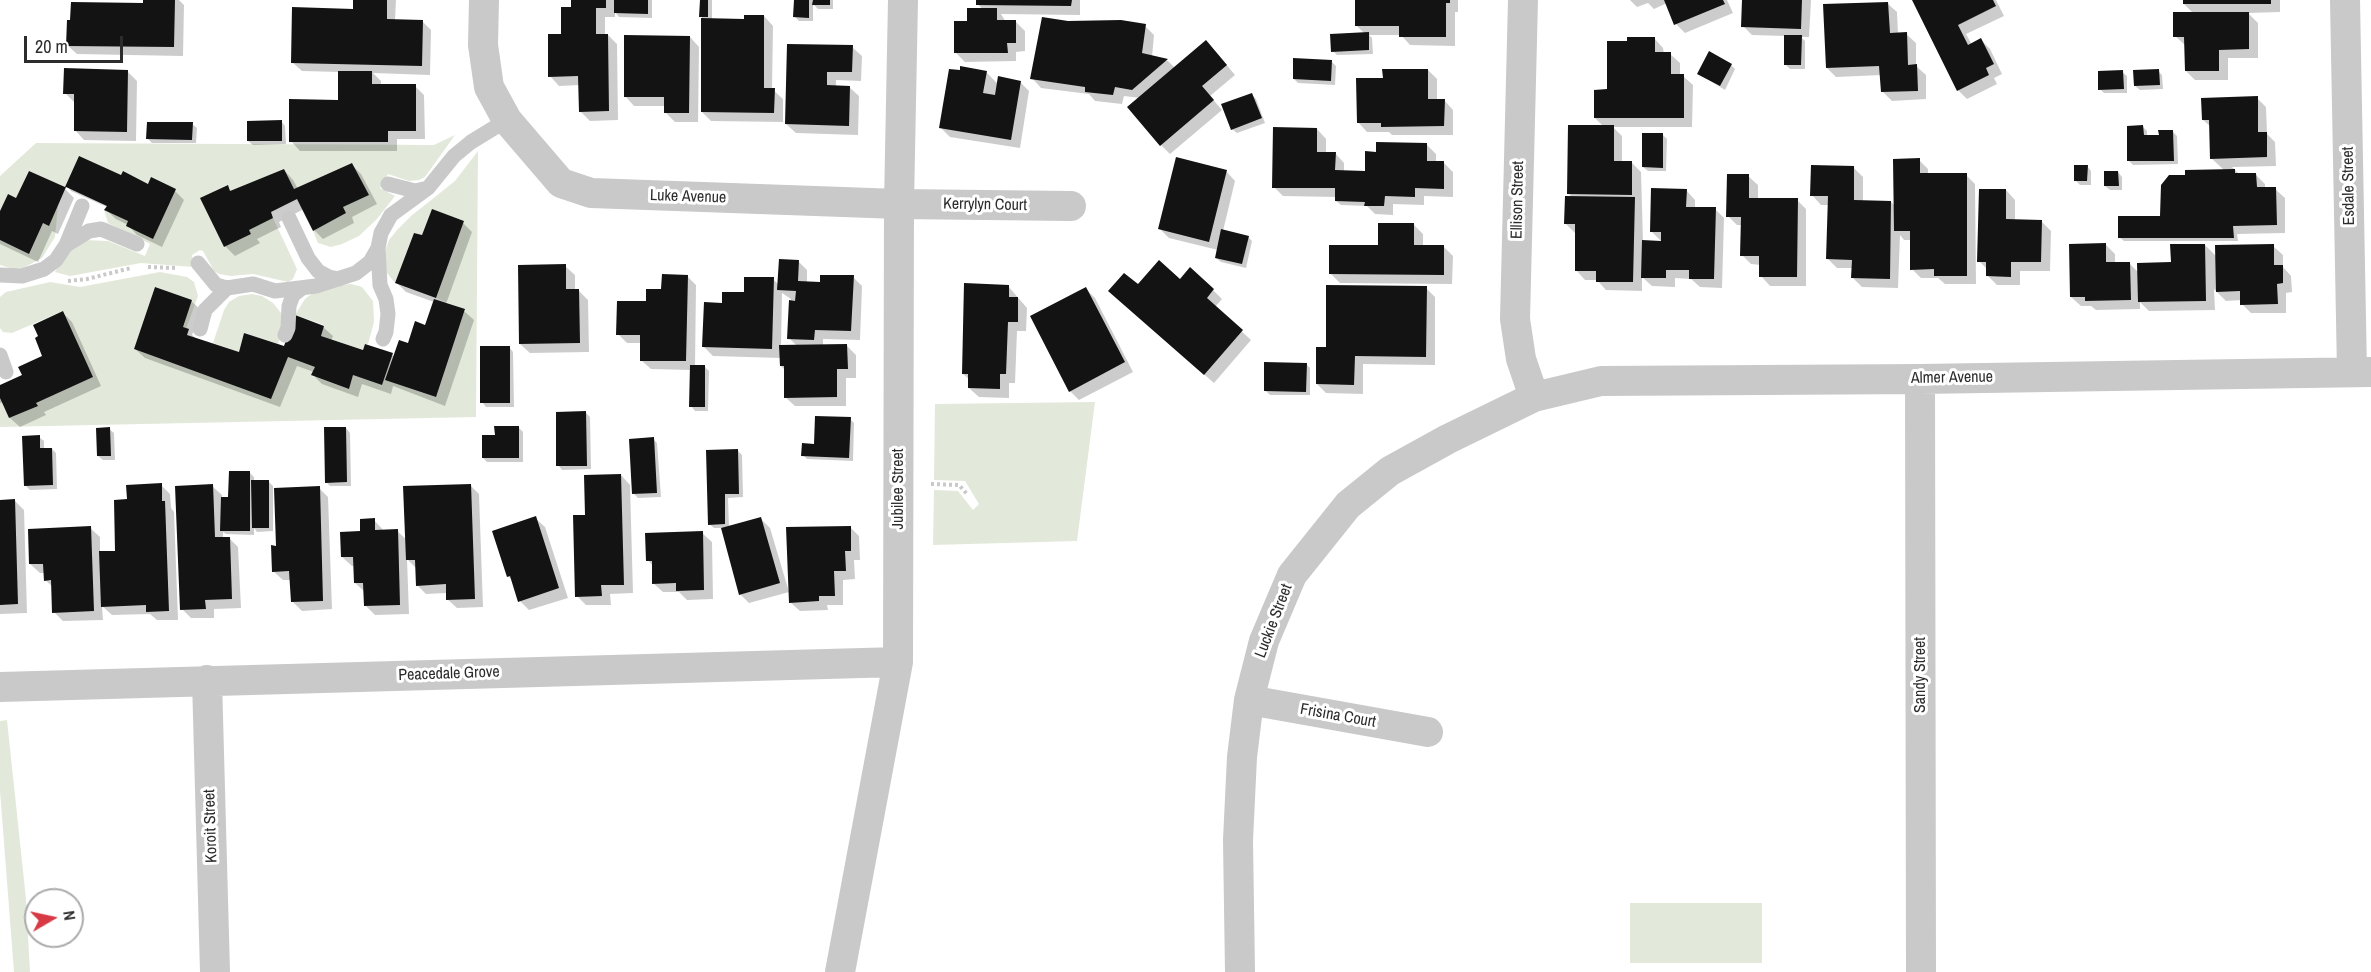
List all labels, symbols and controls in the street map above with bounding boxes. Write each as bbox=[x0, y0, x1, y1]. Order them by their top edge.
scale bar bbox=[27, 24, 126, 62]
text: 20 m bbox=[35, 34, 68, 59]
street label: Esdale Street bbox=[2339, 146, 2359, 226]
street label: Ellison Street bbox=[1508, 161, 1528, 239]
street label: Luke Avenue bbox=[650, 186, 726, 208]
street label: Kerrylyn Court bbox=[943, 195, 1027, 215]
street label: Almer Avenue bbox=[1911, 368, 1993, 388]
street label: Jubilee Street bbox=[889, 449, 909, 529]
street label: Luckie Street bbox=[1251, 581, 1297, 661]
street label: Sandy Street bbox=[1911, 637, 1931, 713]
street label: Peacedale Grove bbox=[398, 663, 500, 685]
street label: Frisina Court bbox=[1299, 700, 1377, 732]
street label: Koroit Street bbox=[200, 789, 222, 863]
north arrow bbox=[24, 888, 84, 948]
text: N bbox=[58, 909, 81, 922]

